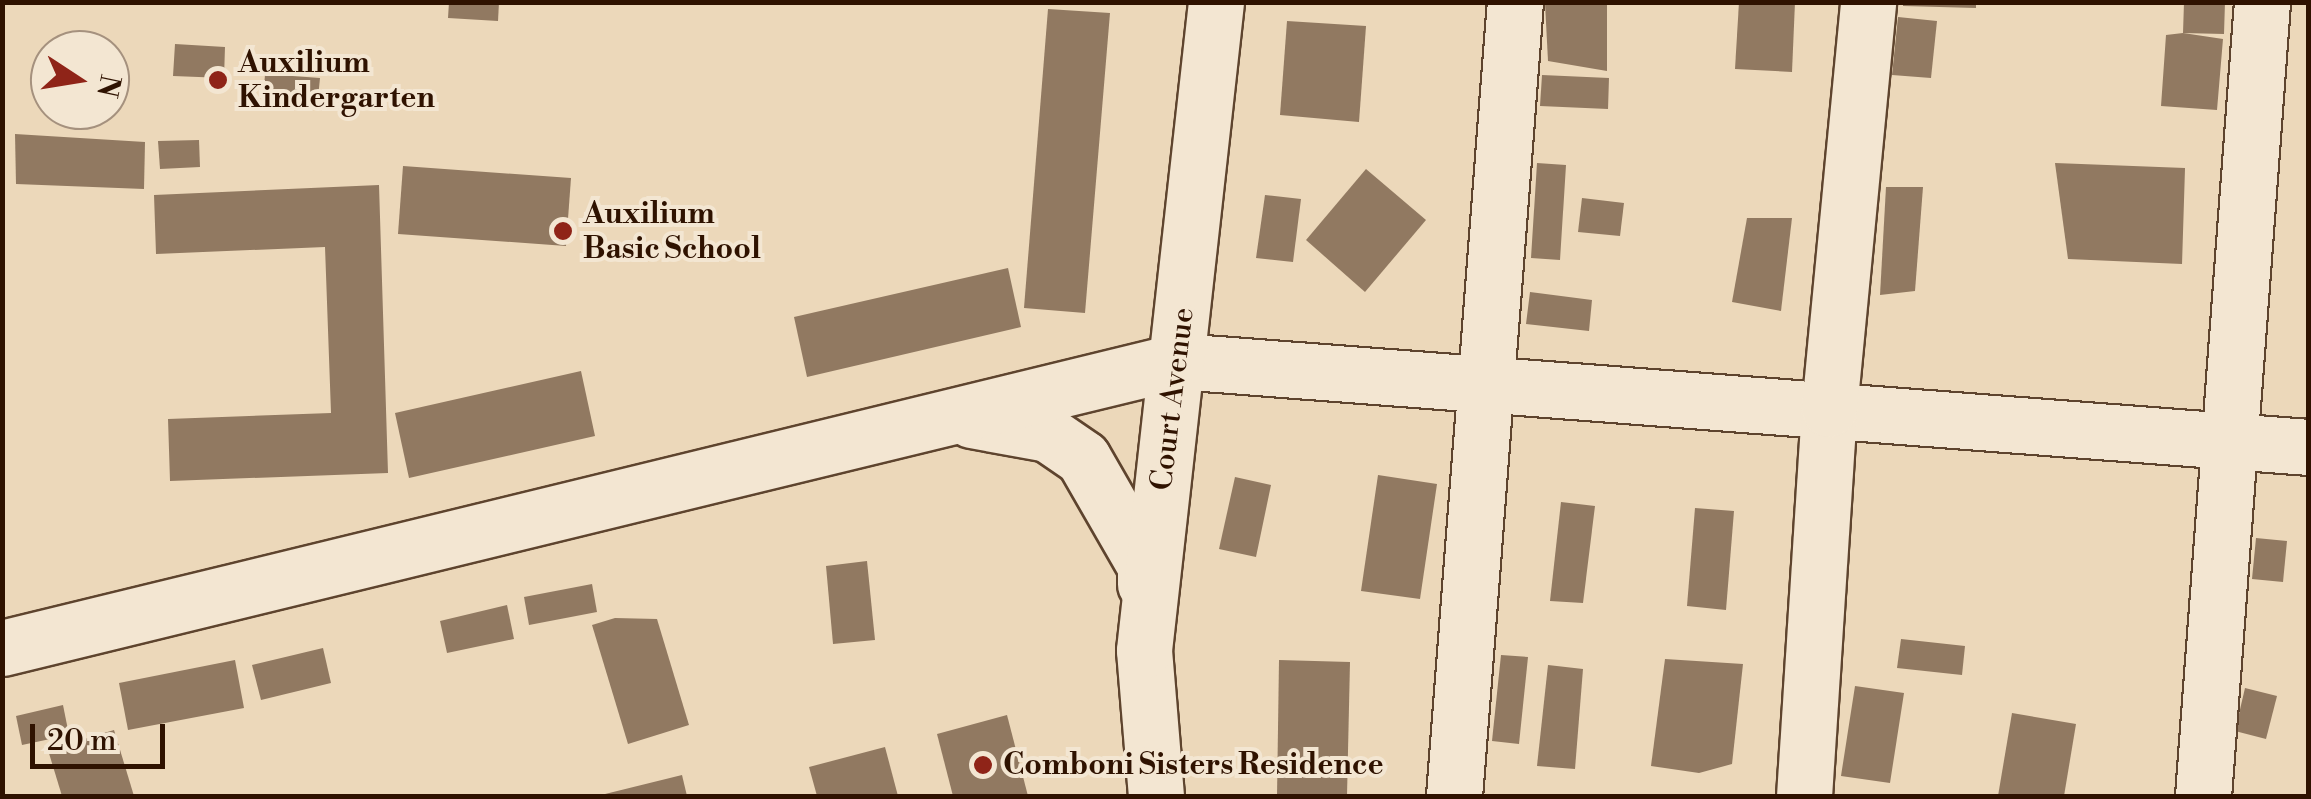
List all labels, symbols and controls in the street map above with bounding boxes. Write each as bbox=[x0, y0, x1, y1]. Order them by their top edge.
north arrow bbox=[30, 30, 130, 130]
place label: Auxilium Kindergarten bbox=[238, 45, 435, 116]
marker: Auxilium Kindergarten bbox=[207, 69, 229, 91]
text: N bbox=[88, 71, 127, 100]
place label: Auxilium Basic School bbox=[583, 196, 761, 266]
marker: Auxilium Basic School bbox=[552, 220, 574, 242]
street label: Court Avenue bbox=[1144, 305, 1202, 493]
scale bar bbox=[35, 704, 170, 766]
text: 20 m bbox=[47, 722, 116, 760]
place label: Comboni Sisters Residence bbox=[1003, 747, 1384, 783]
marker: Comboni Sisters Residence bbox=[972, 754, 994, 776]

